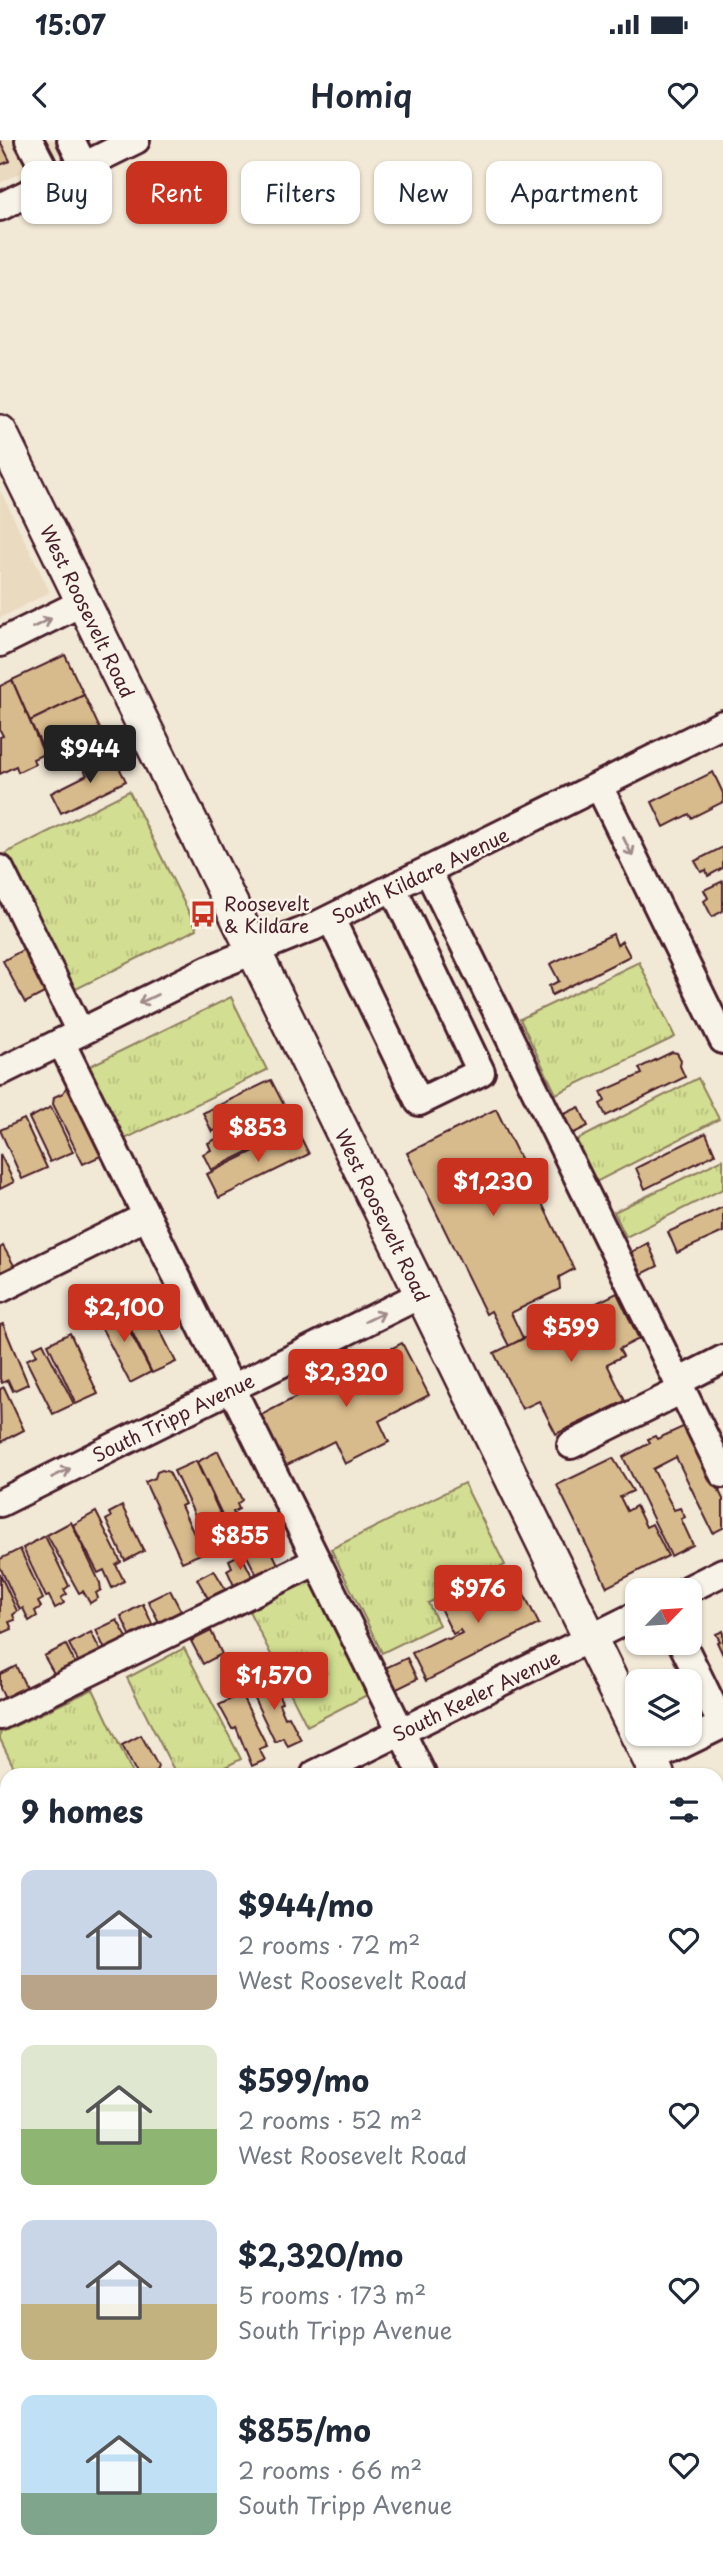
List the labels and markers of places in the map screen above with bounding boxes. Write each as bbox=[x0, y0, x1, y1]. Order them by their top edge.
pin: $944 bbox=[49, 726, 131, 785]
place label: Roosevelt & Kildare bbox=[224, 889, 310, 939]
bus stop icon: Roosevelt & Kildare bbox=[188, 899, 218, 929]
pin: $853 bbox=[217, 1104, 299, 1164]
pin: $1,230 bbox=[436, 1158, 550, 1218]
pin: $2,100 bbox=[67, 1284, 181, 1344]
pin: $599 bbox=[530, 1304, 612, 1364]
pin: $2,320 bbox=[289, 1350, 403, 1409]
pin: $855 bbox=[199, 1512, 281, 1572]
pin: $976 bbox=[437, 1566, 519, 1625]
pin: $1,570 bbox=[217, 1652, 331, 1712]

